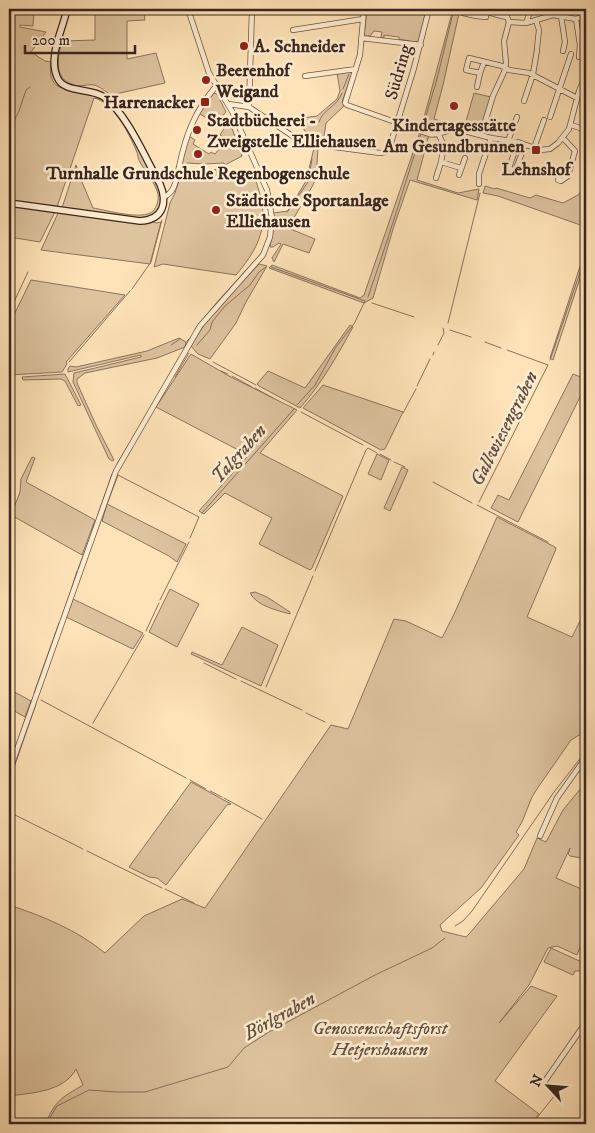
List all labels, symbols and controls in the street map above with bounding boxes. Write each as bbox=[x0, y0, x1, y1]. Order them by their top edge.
scale bar bbox=[25, 22, 135, 54]
text: 200 m bbox=[32, 31, 70, 50]
place label: A. Schneider bbox=[253, 36, 345, 58]
marker: A. Schneider bbox=[238, 40, 250, 52]
street label: Südring bbox=[381, 42, 417, 103]
place label: Beerenhof Weigand bbox=[215, 60, 293, 103]
marker: Beerenhof Weigand bbox=[200, 74, 212, 86]
place label: Harrenacker bbox=[104, 92, 195, 114]
marker: Harrenacker bbox=[199, 96, 211, 108]
marker: Kindertagesstätte Am Gesundbrunnen bbox=[448, 100, 460, 112]
place label: Stadtbücherei - Zweigstelle Elliehausen bbox=[207, 110, 377, 153]
place label: Kindertagesstätte Am Gesundbrunnen bbox=[382, 115, 525, 158]
marker: Stadtbücherei - Zweigstelle Elliehausen bbox=[191, 124, 203, 136]
marker: Lehnshof bbox=[530, 144, 542, 156]
marker: Turnhalle Grundschule Regenbogenschule bbox=[192, 148, 204, 160]
place label: Lehnshof bbox=[501, 159, 574, 181]
place label: Turnhalle Grundschule Regenbogenschule bbox=[45, 163, 350, 185]
place label: Städtische Sportanlage Elliehausen bbox=[226, 190, 389, 233]
marker: Städtische Sportanlage Elliehausen bbox=[210, 204, 222, 216]
water label: Gallwiesengraben bbox=[466, 367, 543, 490]
water label: Talgraben bbox=[207, 420, 272, 488]
water label: Börlgraben bbox=[239, 987, 320, 1046]
park label: Genossenschaftsforst Hetjershausen bbox=[313, 1018, 449, 1061]
north arrow bbox=[522, 1060, 572, 1110]
text: N bbox=[527, 1071, 548, 1090]

